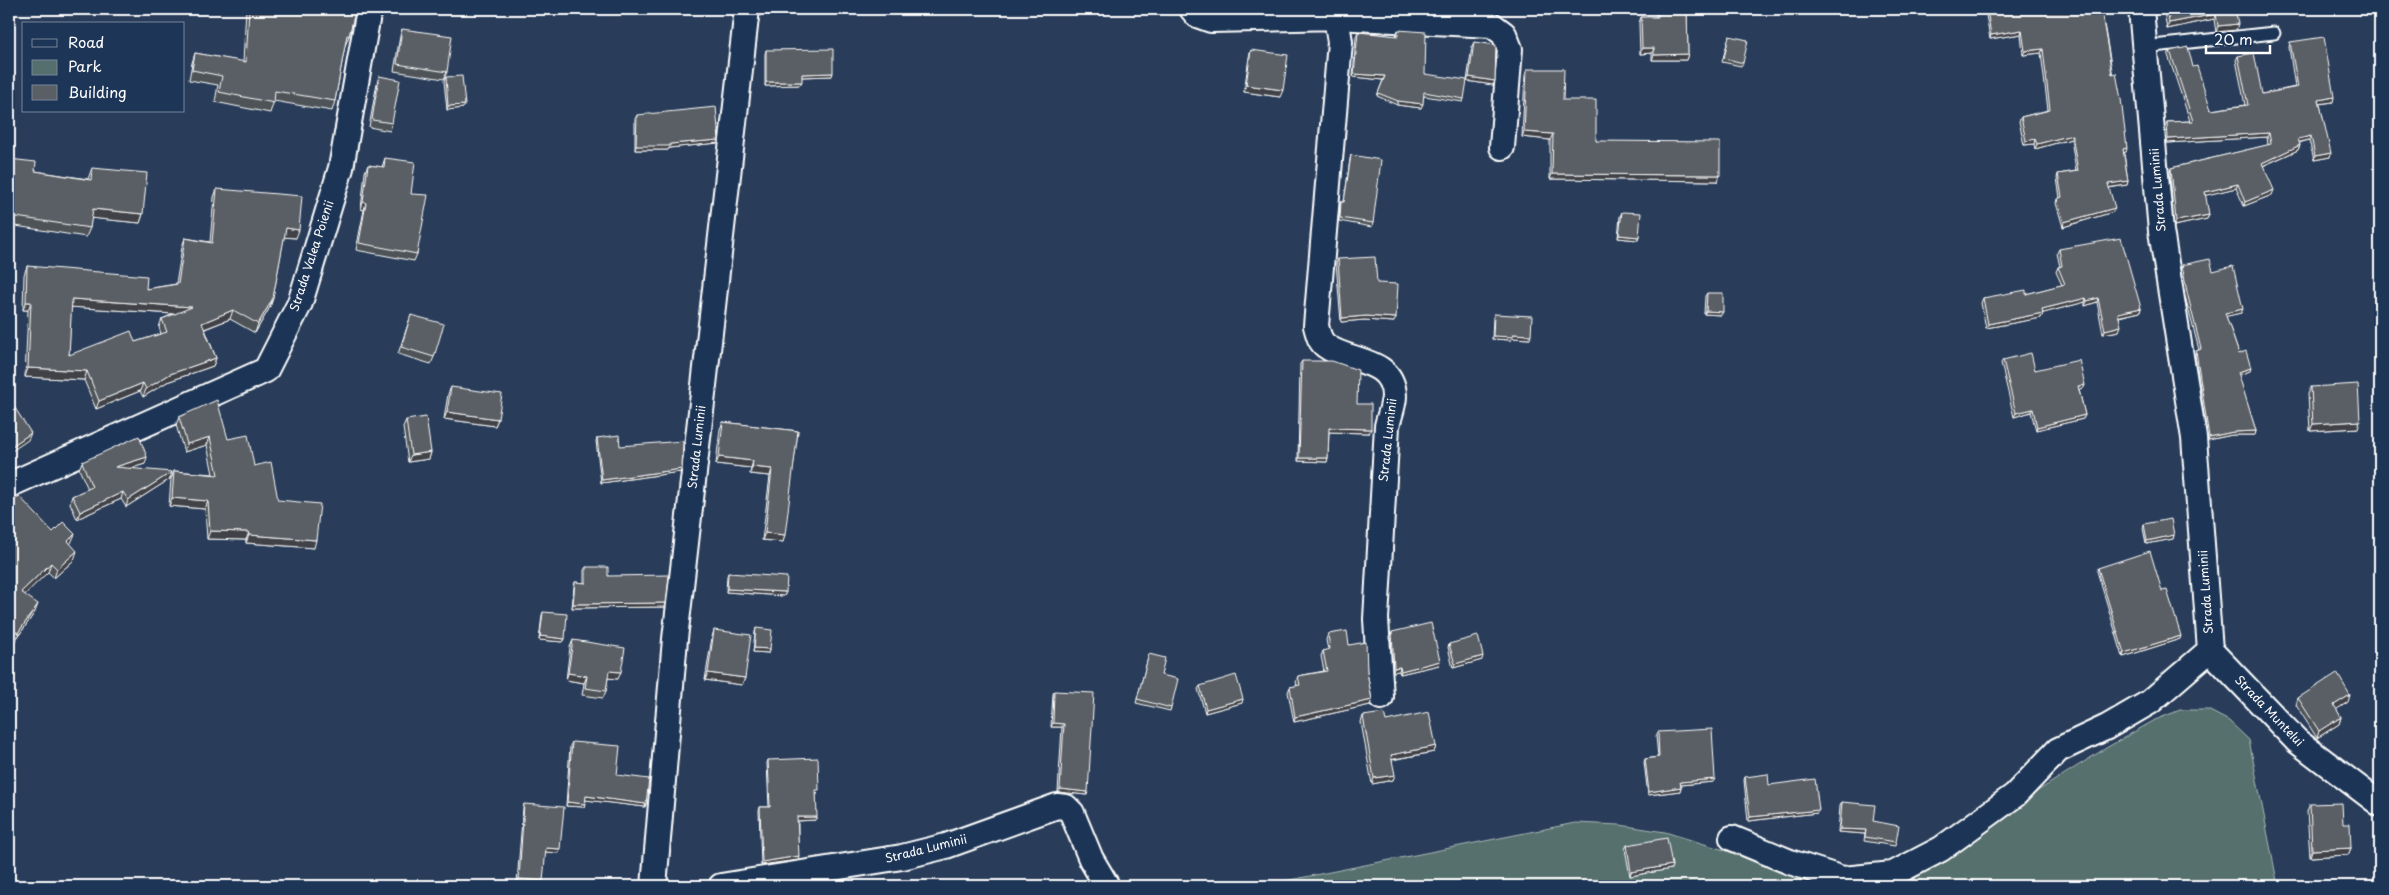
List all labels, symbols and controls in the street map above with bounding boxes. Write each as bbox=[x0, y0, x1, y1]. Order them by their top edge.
legend bbox=[22, 22, 185, 112]
scale bar bbox=[2206, 22, 2270, 54]
text: 20 m bbox=[2214, 27, 2253, 50]
text: Road bbox=[68, 30, 104, 53]
text: Park bbox=[68, 54, 102, 77]
text: Building bbox=[68, 80, 127, 103]
street label: Strada Luminii bbox=[2144, 147, 2170, 233]
street label: Strada Valea Poienii bbox=[285, 198, 338, 314]
street label: Strada Luminii bbox=[1374, 397, 1400, 483]
street label: Strada Luminii bbox=[683, 404, 709, 490]
street label: Strada Luminii bbox=[2193, 549, 2217, 635]
street label: Strada Muntelui bbox=[2231, 671, 2308, 750]
street label: Strada Luminii bbox=[883, 829, 969, 867]

